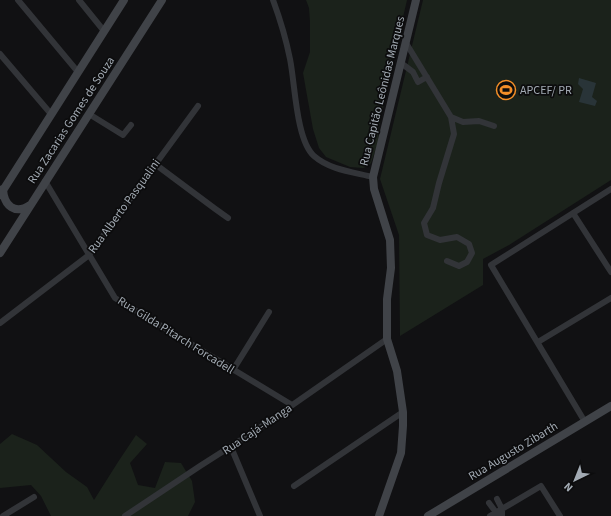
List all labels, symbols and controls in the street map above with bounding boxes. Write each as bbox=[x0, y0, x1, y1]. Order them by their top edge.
street label: Rua Capitão Leônidas Marques bbox=[356, 14, 409, 168]
street label: Rua Zacarias Gomes de Souza bbox=[24, 53, 119, 187]
sports icon: APCEF/ PR bbox=[495, 79, 517, 101]
place label: APCEF/ PR bbox=[520, 82, 572, 99]
street label: Rua Alberto Pasqualini bbox=[84, 156, 165, 257]
street label: Rua Gilda Pitarch Forcadell bbox=[114, 292, 237, 378]
street label: Rua Cajá-Manga bbox=[219, 400, 295, 459]
street label: Rua Augusto Zibarth bbox=[465, 418, 561, 485]
north arrow bbox=[555, 460, 595, 500]
text: N bbox=[561, 479, 576, 495]

